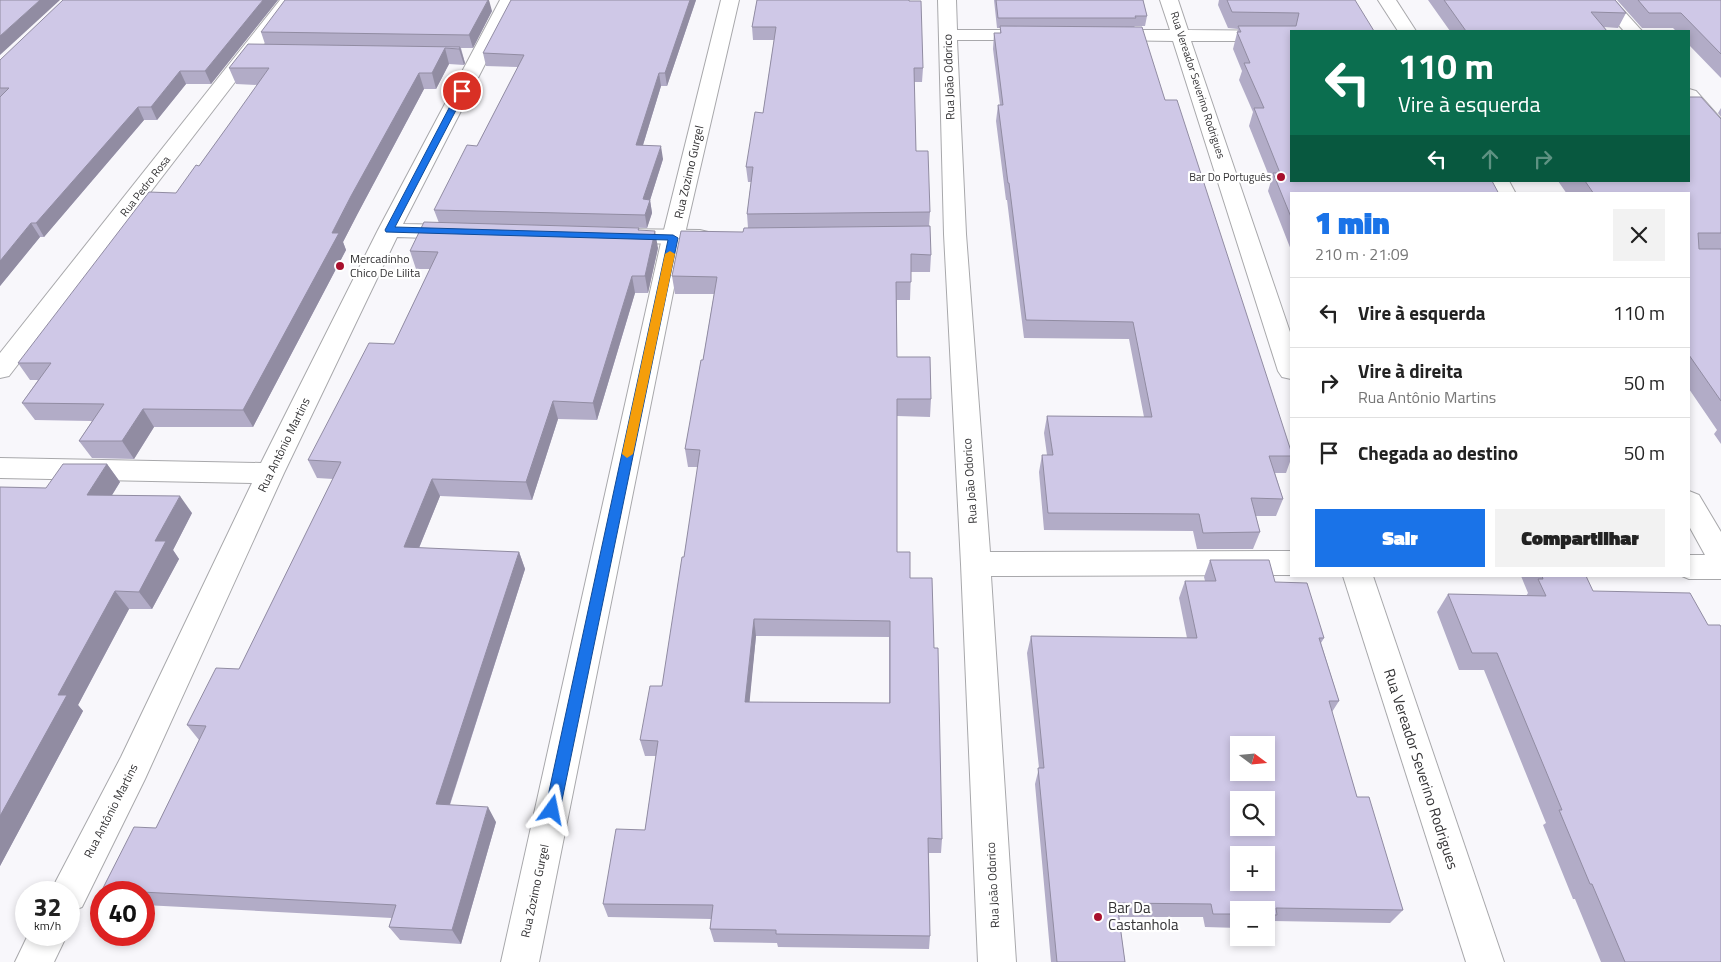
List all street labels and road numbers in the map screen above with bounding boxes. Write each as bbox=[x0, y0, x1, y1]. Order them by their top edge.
street label: Rua Vereador Severino Rodrigues bbox=[1167, 9, 1229, 161]
street label: Rua João Odorico bbox=[938, 34, 959, 120]
street label: Rua Zozimo Gurgel bbox=[669, 124, 708, 220]
street label: Rua Pedro Rosa bbox=[116, 152, 174, 220]
street label: Rua Antônio Martins bbox=[252, 394, 315, 496]
street label: Rua João Odorico bbox=[957, 437, 982, 525]
street label: Rua Vereador Severino Rodrigues bbox=[1378, 665, 1465, 872]
street label: Rua Antônio Martins bbox=[79, 760, 143, 861]
street label: Rua Zozimo Gurgel bbox=[515, 842, 554, 939]
street label: Rua João Odorico bbox=[981, 842, 1004, 928]

